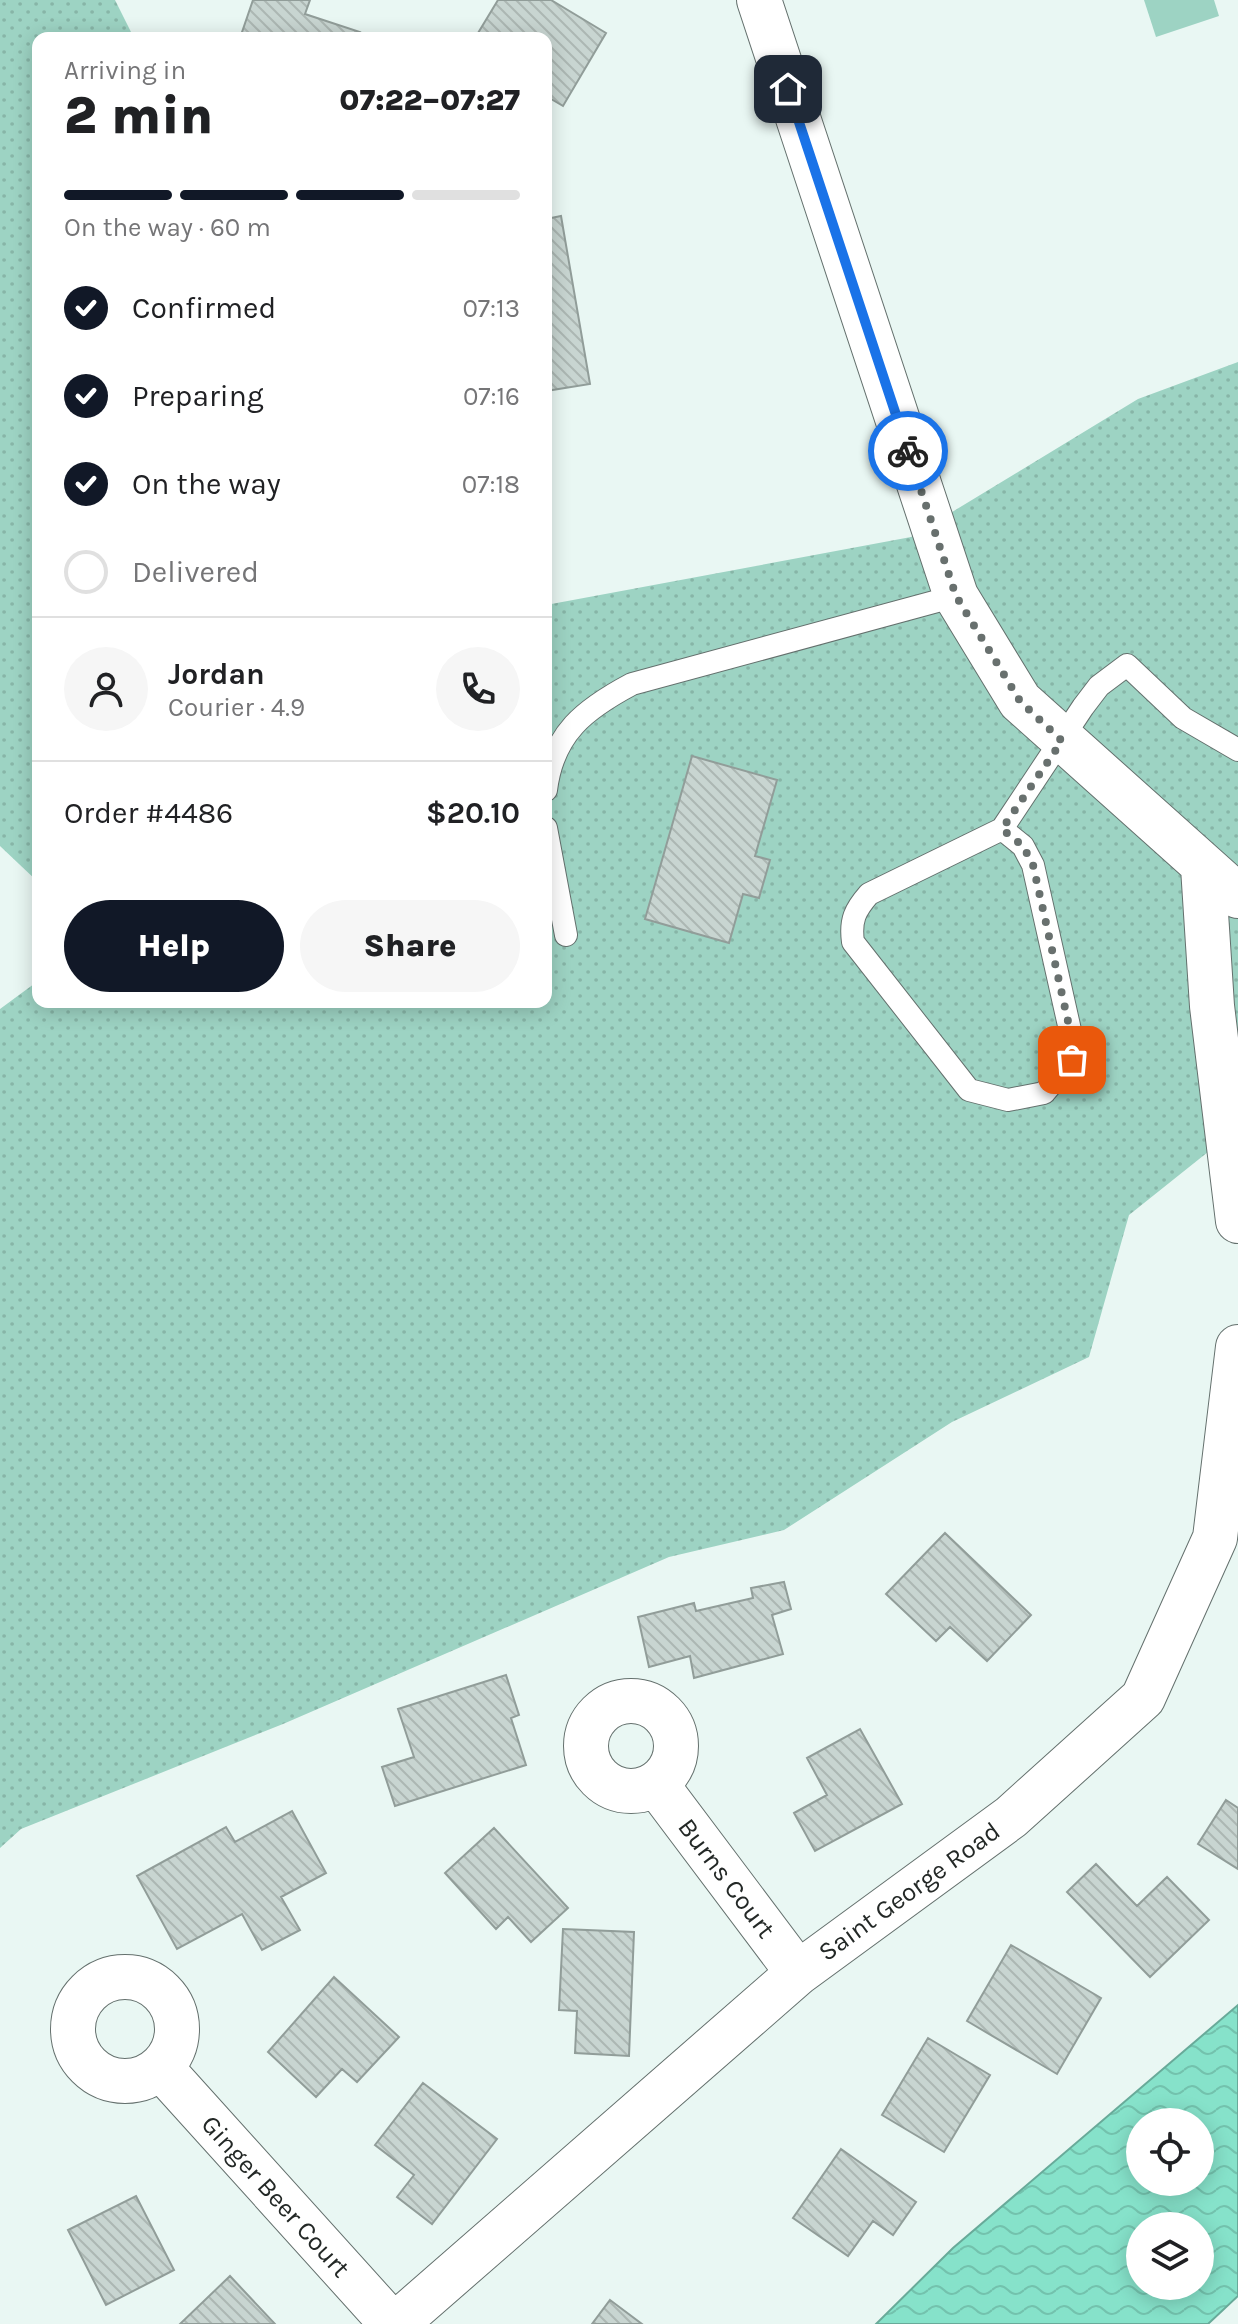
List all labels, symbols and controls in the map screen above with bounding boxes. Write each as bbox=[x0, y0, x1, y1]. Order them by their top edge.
text: Arriving in bbox=[64, 55, 186, 86]
pin bbox=[754, 55, 822, 123]
icon: home bbox=[766, 67, 810, 111]
text: 07:22–07:27 bbox=[339, 82, 520, 118]
text: 2 min bbox=[64, 85, 213, 146]
text: On the way · 60 m bbox=[64, 212, 271, 243]
icon: check bbox=[64, 286, 108, 330]
text: Confirmed bbox=[132, 290, 276, 326]
text: 07:13 bbox=[462, 293, 520, 324]
icon: check bbox=[64, 374, 108, 418]
text: Preparing bbox=[132, 378, 264, 414]
text: 07:16 bbox=[463, 381, 520, 412]
courier bbox=[868, 411, 948, 491]
icon: bike bbox=[886, 429, 930, 473]
icon: check bbox=[64, 462, 108, 506]
text: On the way bbox=[132, 466, 281, 502]
text: 07:18 bbox=[462, 469, 520, 500]
text: Delivered bbox=[132, 554, 259, 590]
button: person bbox=[64, 647, 148, 731]
button: phone bbox=[436, 647, 520, 731]
text: Jordan bbox=[168, 656, 265, 692]
text: Courier · 4.9 bbox=[168, 692, 305, 723]
text: Order #4486 bbox=[64, 795, 233, 831]
text: $20.10 bbox=[426, 795, 520, 831]
button: Help bbox=[64, 900, 284, 992]
button: Share bbox=[300, 900, 520, 992]
pin bbox=[1038, 1026, 1106, 1094]
icon: bag bbox=[1050, 1038, 1094, 1082]
street label: Burns Court bbox=[672, 1812, 782, 1944]
street label: Saint George Road bbox=[812, 1815, 1006, 1968]
map controls bbox=[1126, 2108, 1214, 2300]
button: locate bbox=[1126, 2108, 1214, 2196]
street label: Ginger Beer Court bbox=[195, 2109, 357, 2284]
button: layers bbox=[1126, 2212, 1214, 2300]

